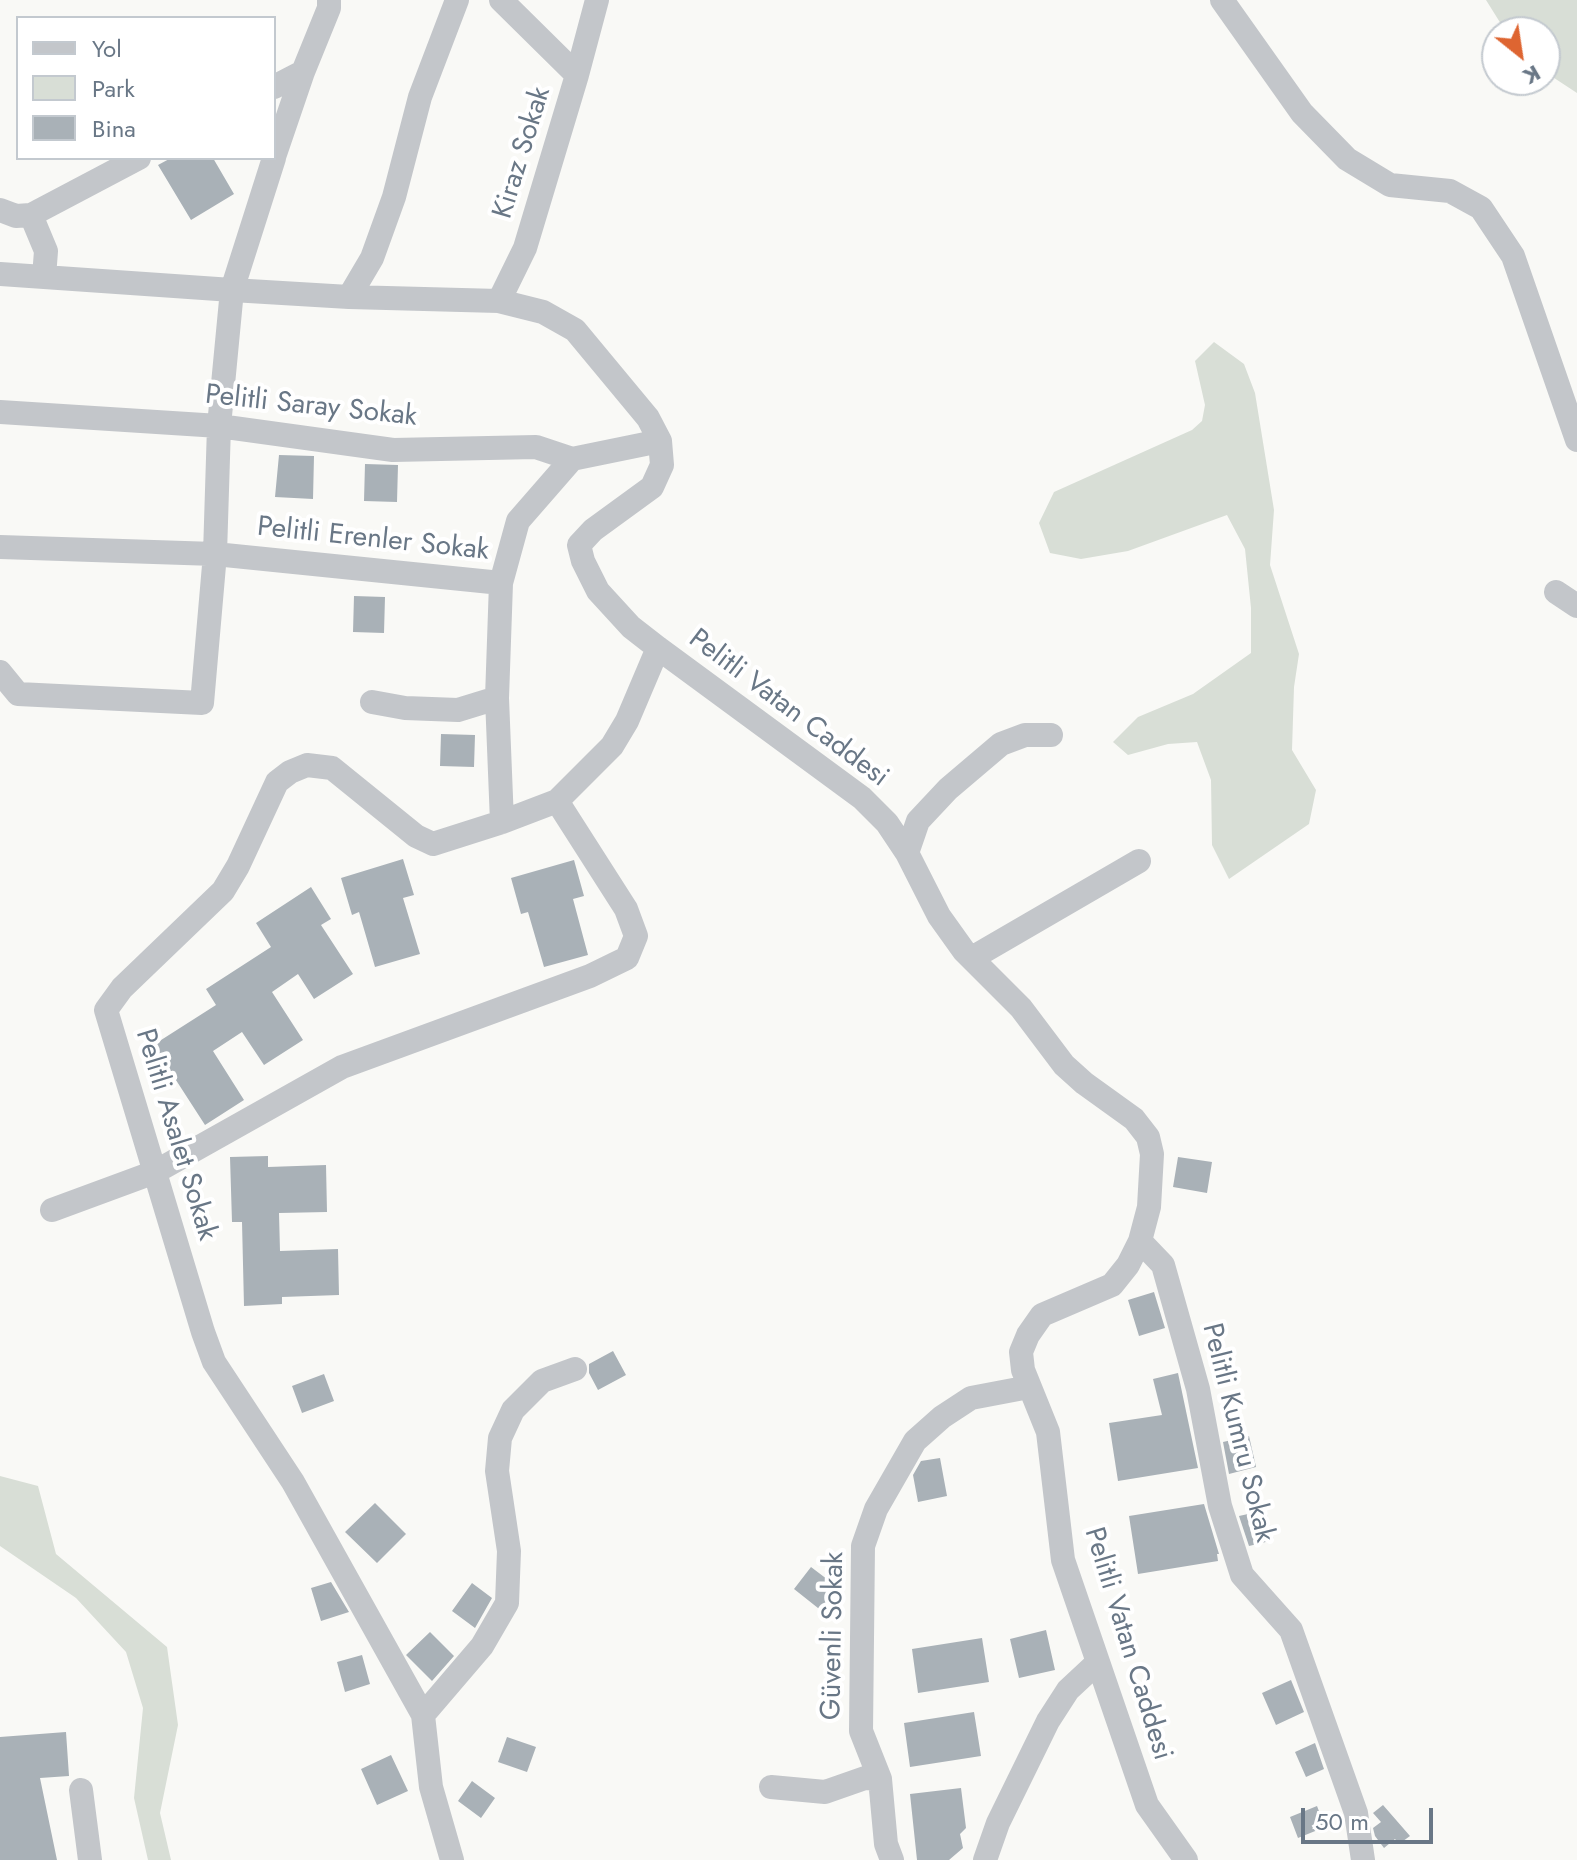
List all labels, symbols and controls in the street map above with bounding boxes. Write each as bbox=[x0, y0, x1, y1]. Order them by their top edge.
legend bbox=[16, 16, 276, 160]
north arrow bbox=[1481, 16, 1561, 96]
text: Yol bbox=[92, 31, 122, 66]
text: K bbox=[1517, 57, 1547, 93]
text: Park bbox=[92, 71, 135, 106]
street label: Kiraz Sokak bbox=[487, 83, 559, 223]
text: Bina bbox=[92, 111, 136, 146]
street label: Pelitli Saray Sokak bbox=[203, 379, 419, 435]
street label: Pelitli Erenler Sokak bbox=[255, 511, 491, 569]
street label: Pelitli Vatan Caddesi bbox=[681, 623, 895, 795]
street label: Pelitli Asalet Sokak bbox=[127, 1025, 223, 1245]
street label: Pelitli Kumru Sokak bbox=[1194, 1320, 1280, 1546]
street label: Pelitli Vatan Caddesi bbox=[1076, 1524, 1178, 1764]
street label: Güvenli Sokak bbox=[816, 1552, 852, 1720]
scale bar bbox=[1305, 1792, 1437, 1842]
text: 50 m bbox=[1315, 1804, 1369, 1839]

